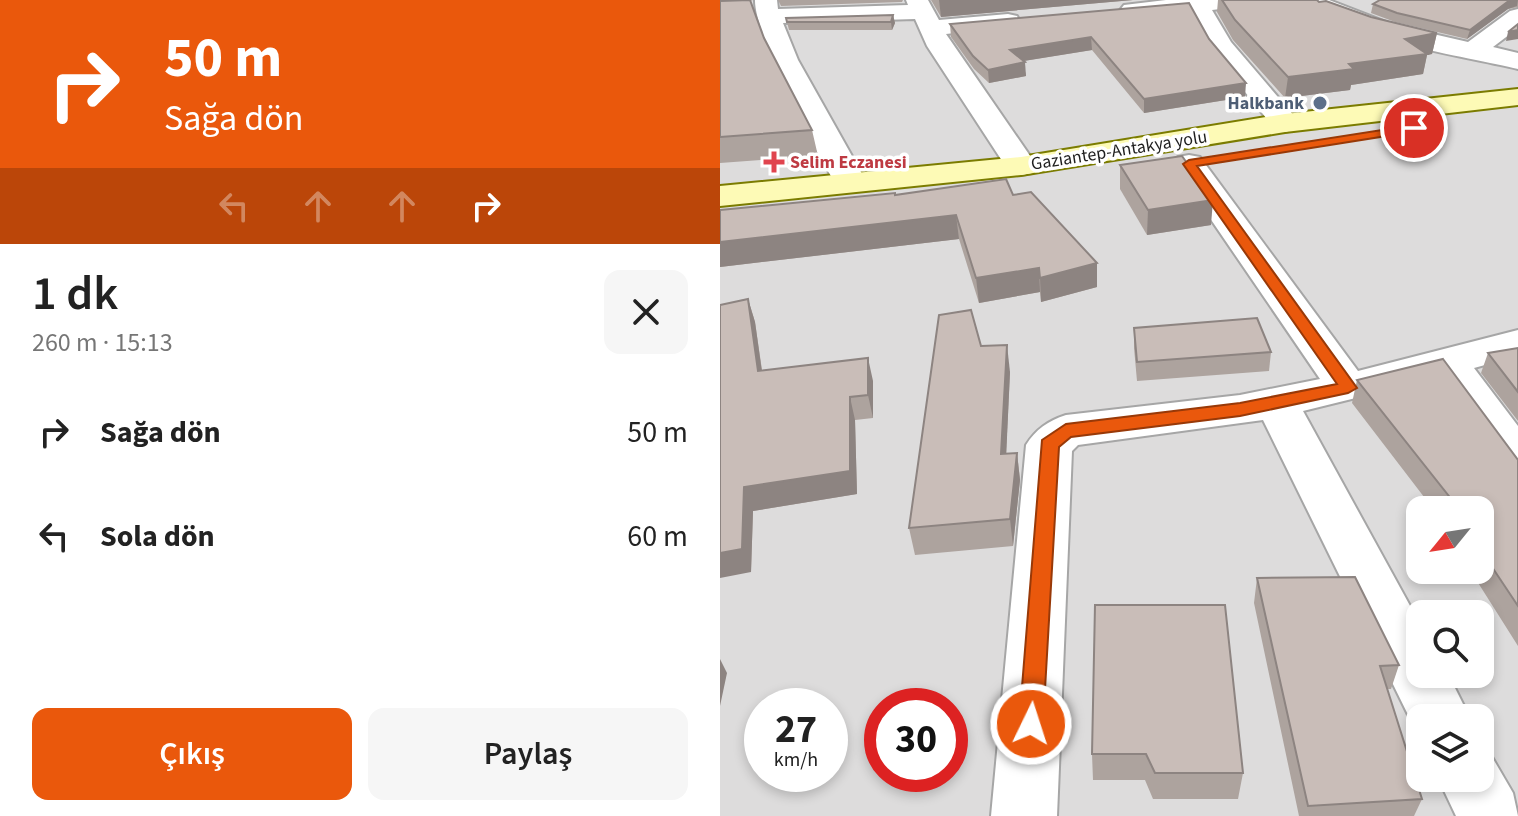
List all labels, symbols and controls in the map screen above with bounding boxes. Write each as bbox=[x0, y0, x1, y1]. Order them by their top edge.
text: 50 m bbox=[164, 19, 282, 98]
icon: right bbox=[32, 32, 136, 136]
place label: Halkbank bbox=[1228, 91, 1304, 116]
text: Sağa dön bbox=[164, 93, 303, 144]
marker: Halkbank bbox=[1311, 94, 1329, 112]
pin bbox=[1380, 94, 1448, 162]
icon: arrive bbox=[1392, 106, 1436, 150]
street label: Gaziantep-Antakya yolu bbox=[1029, 124, 1209, 177]
place label: Selim Eczanesi bbox=[790, 150, 907, 175]
marker: Selim Eczanesi bbox=[765, 153, 783, 171]
icon: left bbox=[212, 184, 256, 228]
icon: ahead bbox=[296, 184, 340, 228]
icon: ahead bbox=[380, 184, 424, 228]
icon: right bbox=[464, 184, 508, 228]
text: 1 dk bbox=[32, 260, 118, 328]
button: close bbox=[604, 270, 688, 354]
text: 260 m · 15:13 bbox=[32, 324, 173, 361]
icon: right bbox=[32, 410, 76, 454]
text: Sağa dön bbox=[100, 411, 221, 454]
text: 50 m bbox=[627, 411, 688, 454]
north arrow bbox=[1406, 496, 1494, 584]
map controls bbox=[1406, 496, 1494, 792]
icon: left bbox=[32, 514, 76, 558]
text: Sola dön bbox=[100, 515, 215, 558]
text: 60 m bbox=[627, 515, 688, 558]
button: search bbox=[1406, 600, 1494, 688]
position arrow bbox=[989, 682, 1073, 766]
speed limit sign: 30 bbox=[864, 688, 968, 792]
text: 27 bbox=[775, 701, 817, 758]
button: layers bbox=[1406, 704, 1494, 792]
button: Çıkış bbox=[32, 708, 352, 800]
button: Paylaş bbox=[368, 708, 688, 800]
text: km/h bbox=[774, 746, 818, 774]

